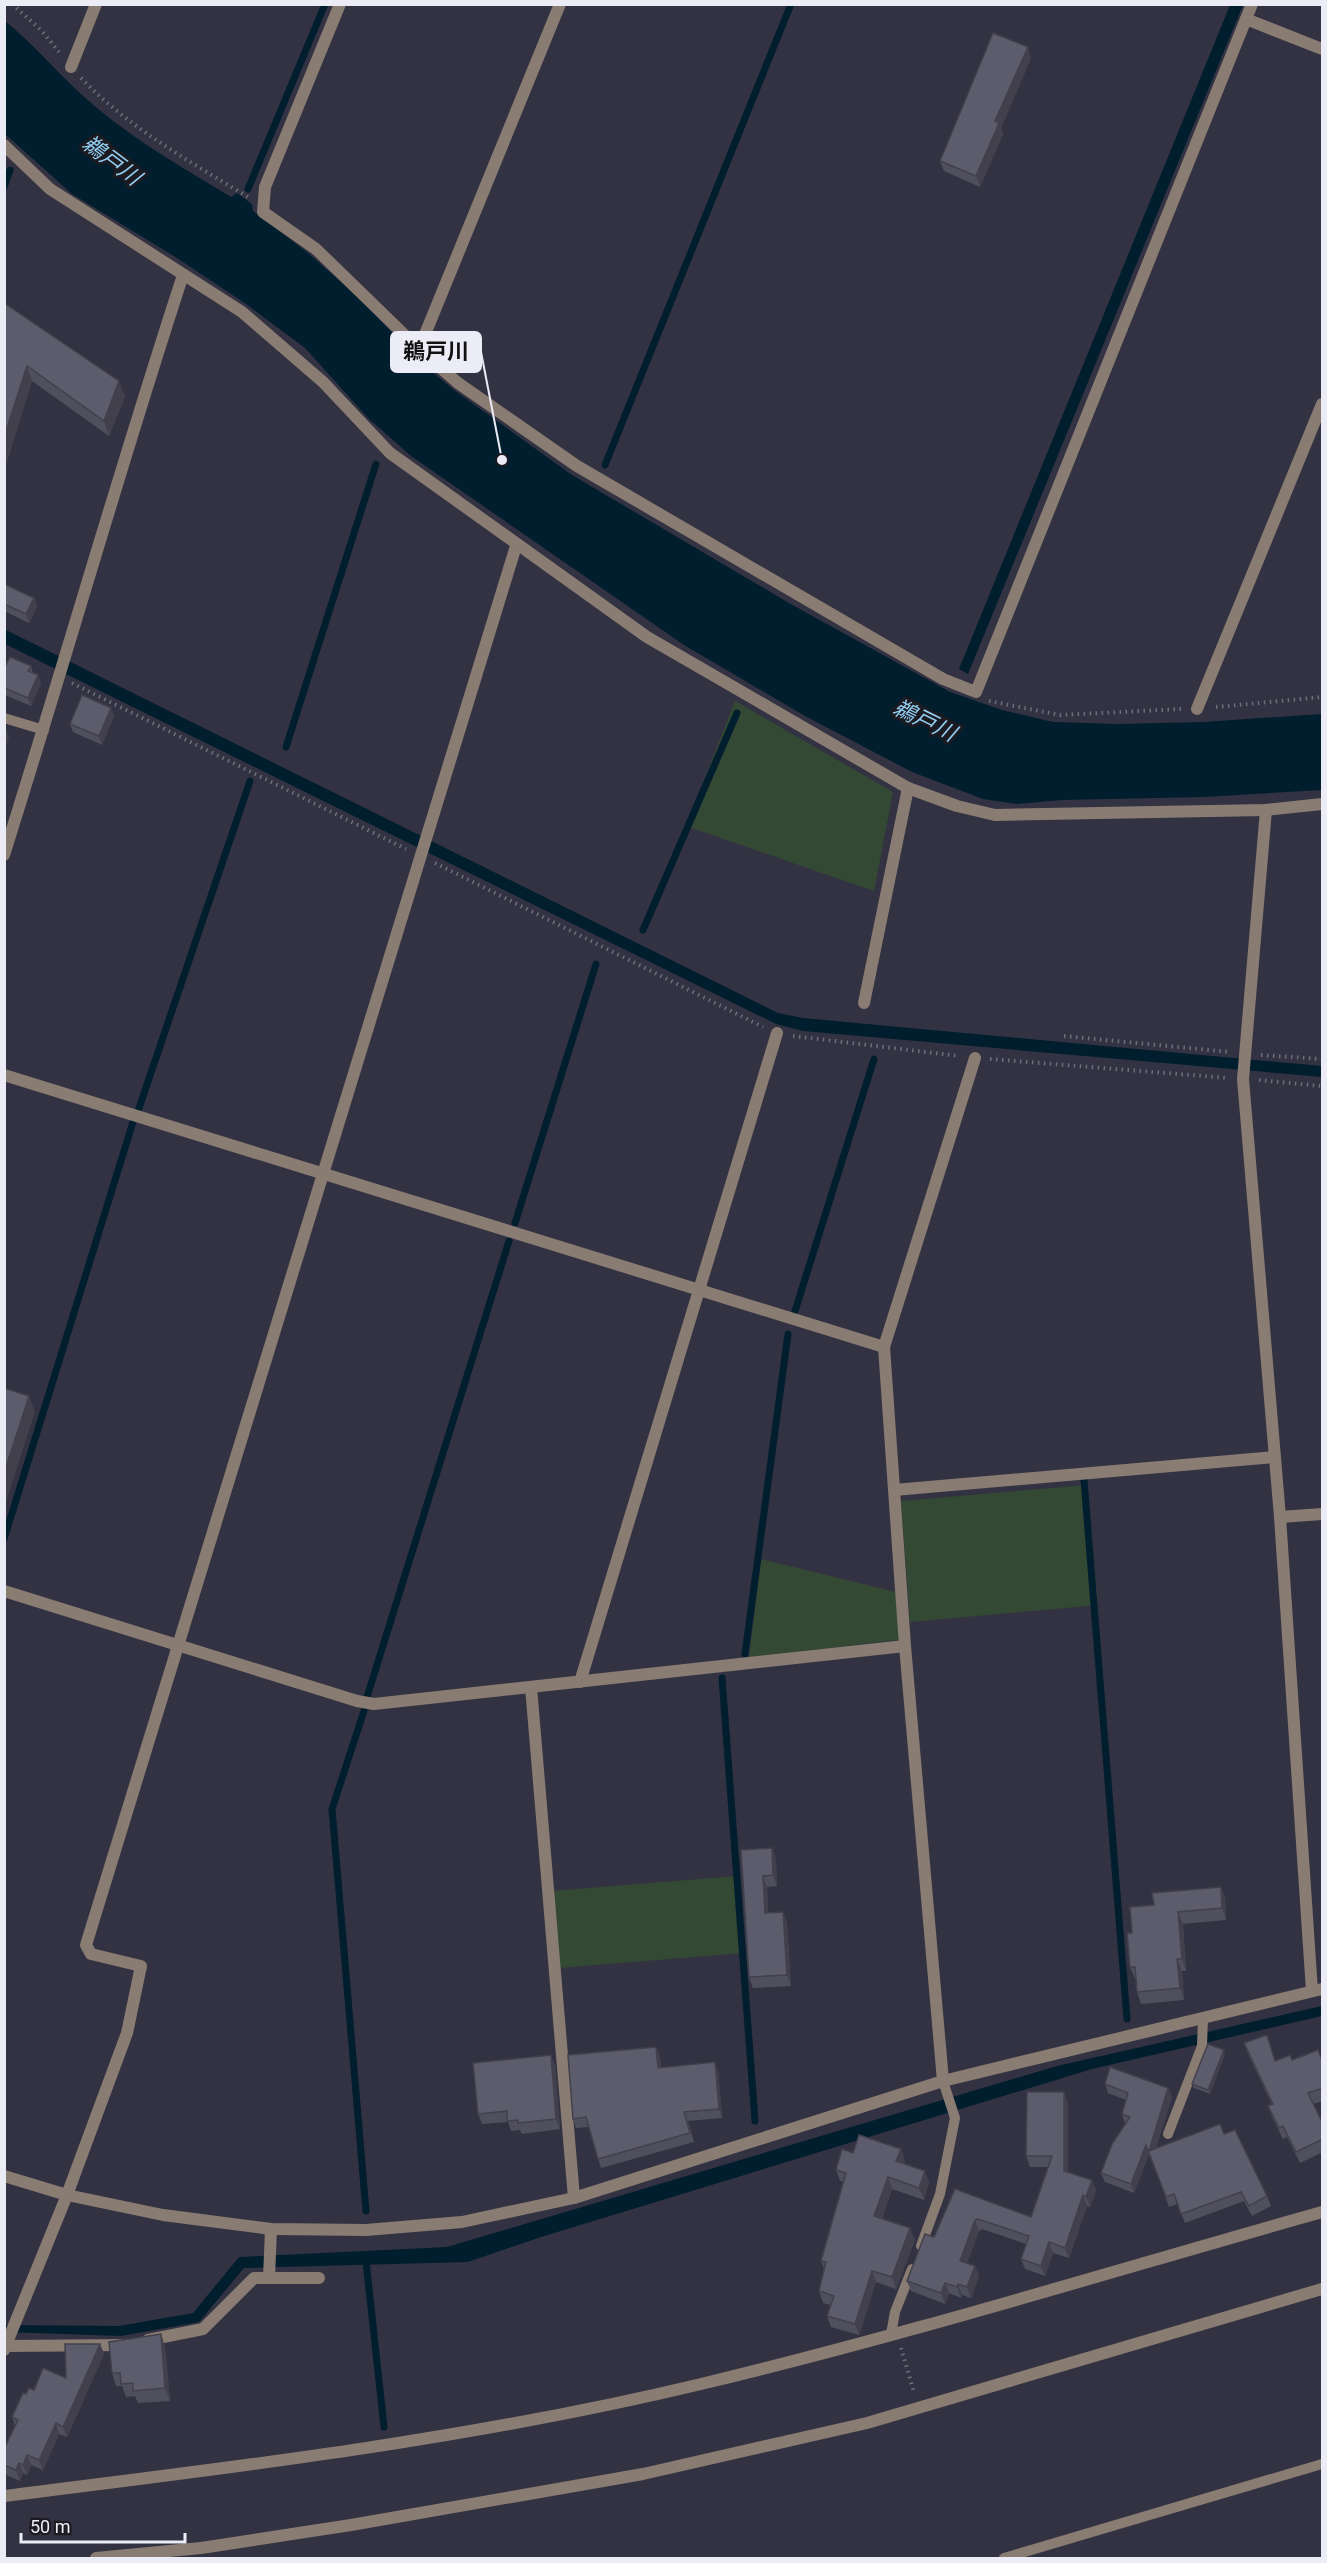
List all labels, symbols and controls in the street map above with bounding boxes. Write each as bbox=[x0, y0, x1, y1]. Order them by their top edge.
water label: 鵜戸川 bbox=[78, 131, 147, 191]
callout: 鵜戸川 bbox=[391, 332, 481, 372]
text: 鵜戸川 bbox=[403, 339, 469, 364]
water label: 鵜戸川 bbox=[890, 695, 962, 747]
scale bar bbox=[21, 2506, 184, 2544]
text: 50 m bbox=[30, 2516, 70, 2537]

